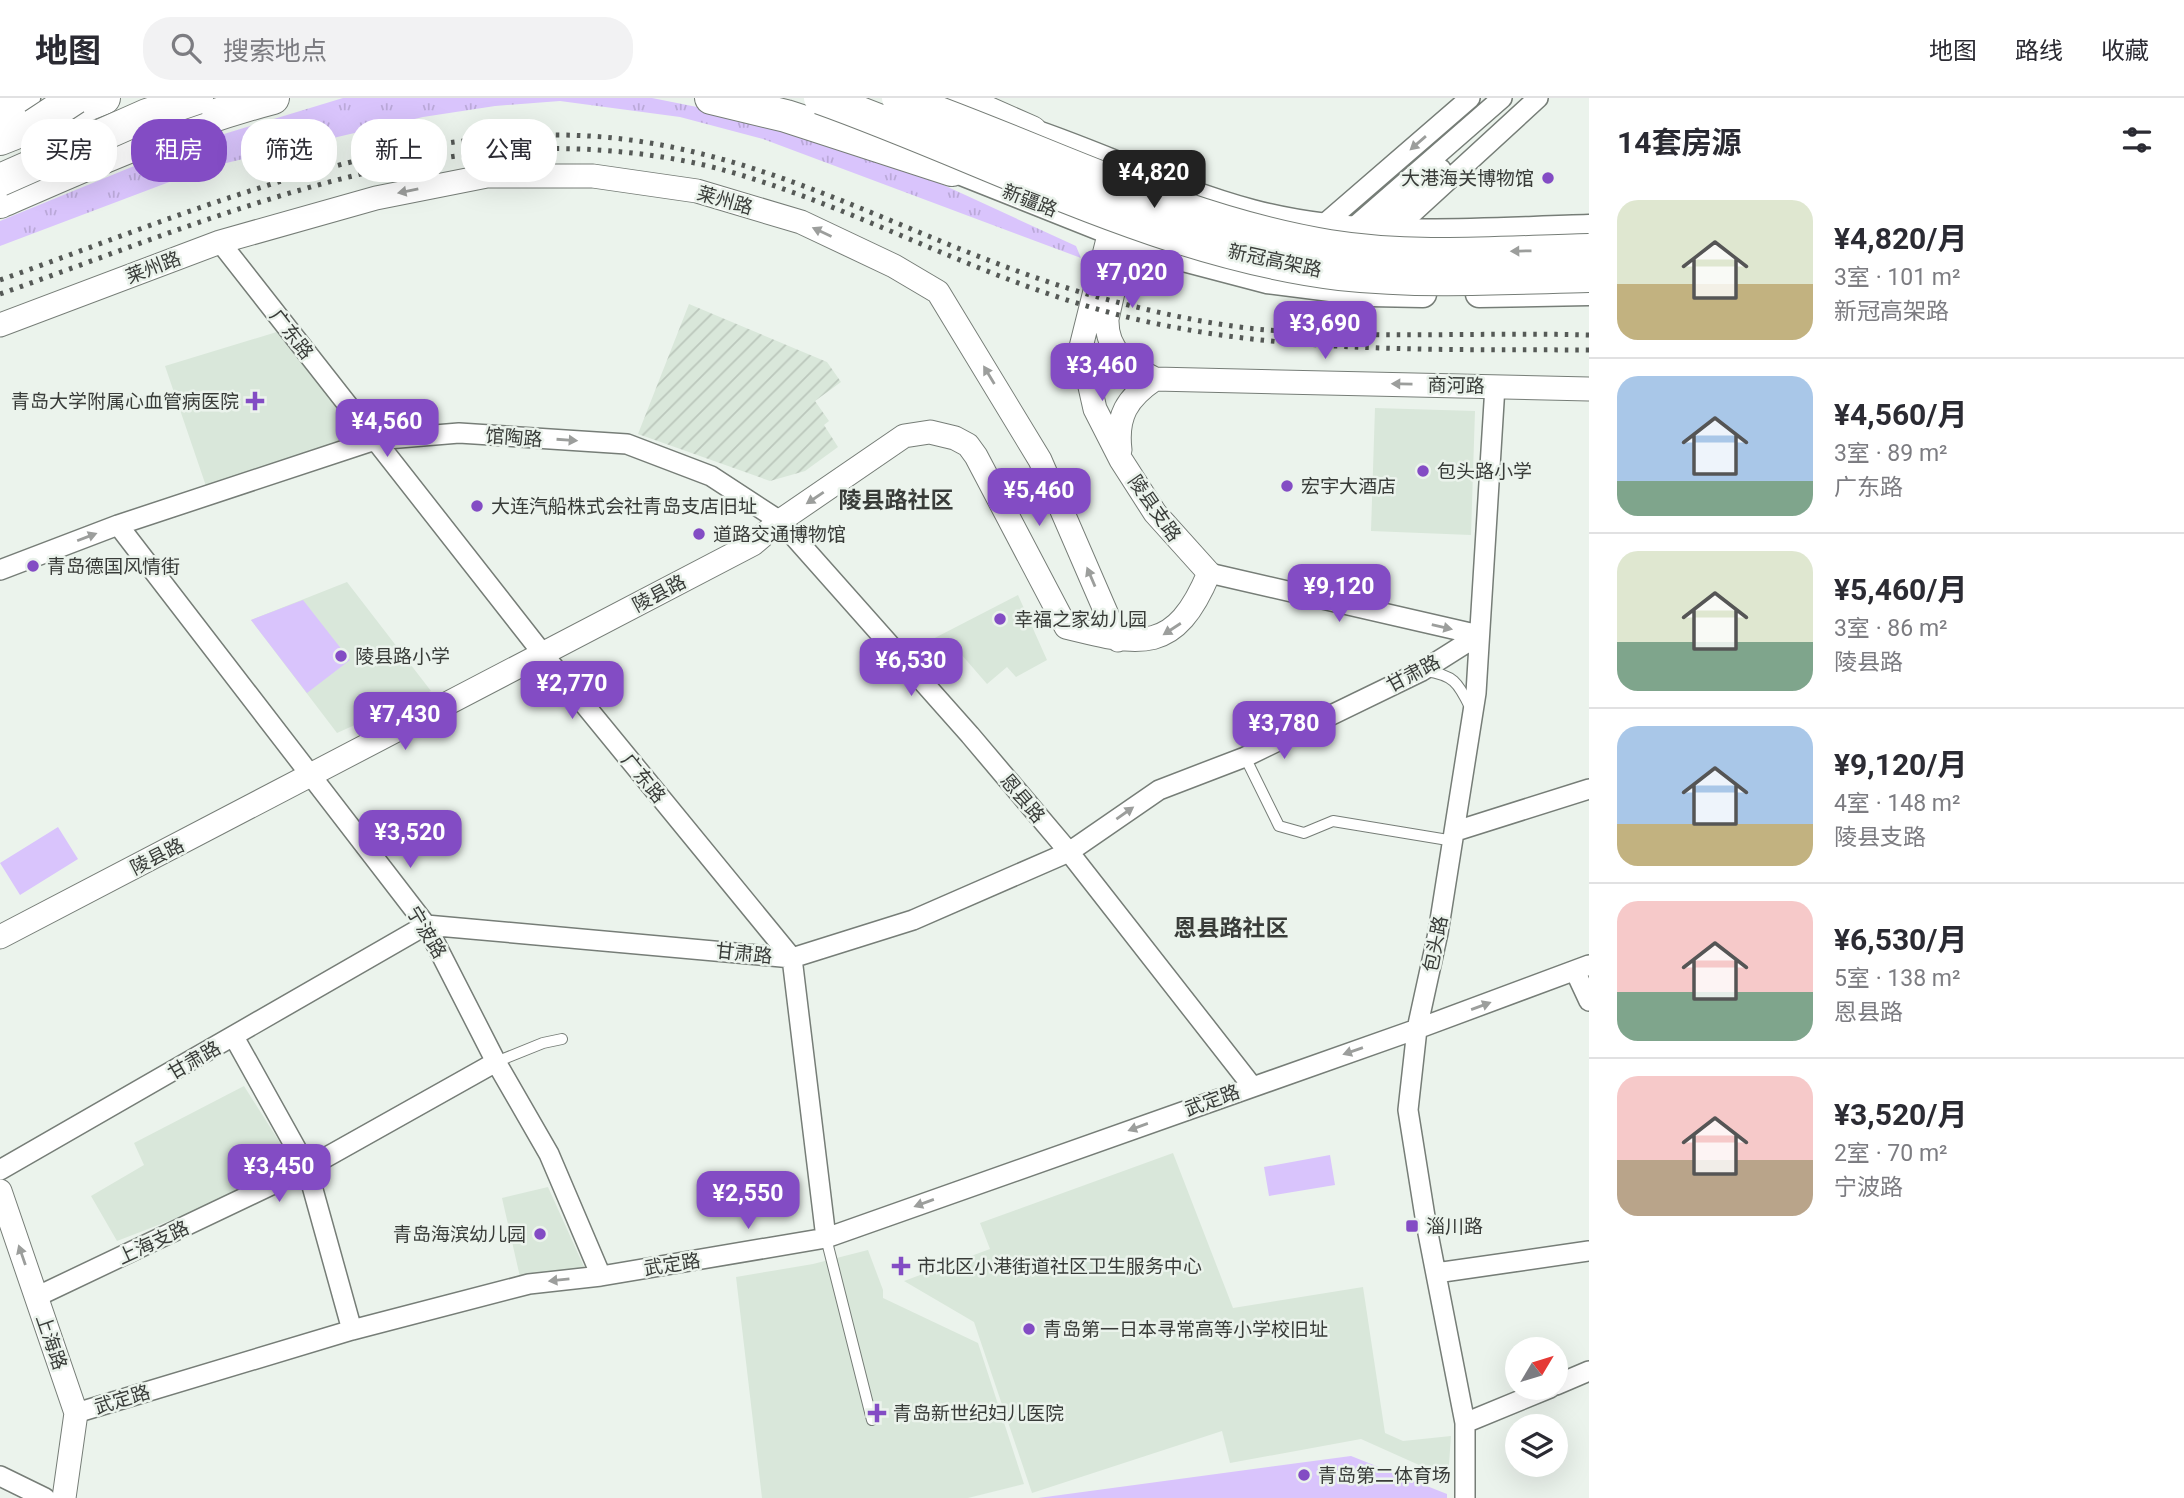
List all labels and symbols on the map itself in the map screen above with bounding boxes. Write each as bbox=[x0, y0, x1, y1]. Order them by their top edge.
one-way arrow bbox=[1410, 135, 1427, 150]
pin: ¥4,820 bbox=[1097, 150, 1211, 210]
place label: 大港海关博物馆 bbox=[1401, 167, 1534, 190]
marker: 大港海关博物馆 bbox=[1540, 170, 1556, 186]
street label: 新疆路 bbox=[999, 180, 1061, 221]
street label: 莱州路 bbox=[694, 182, 755, 219]
one-way arrow bbox=[397, 186, 419, 197]
one-way arrow bbox=[812, 226, 832, 238]
street label: 新冠高架路 bbox=[1226, 239, 1324, 282]
one-way arrow bbox=[1510, 245, 1532, 257]
street label: 莱州路 bbox=[122, 247, 184, 288]
pin: ¥7,020 bbox=[1075, 250, 1189, 310]
pin: ¥3,690 bbox=[1268, 302, 1382, 361]
street label: 广东路 bbox=[265, 305, 318, 364]
pin: ¥3,460 bbox=[1045, 344, 1159, 403]
one-way arrow bbox=[982, 365, 995, 384]
street label: 商河路 bbox=[1427, 374, 1485, 397]
one-way arrow bbox=[1391, 378, 1413, 390]
place label: 青岛大学附属心血管病医院 bbox=[11, 390, 239, 413]
marker: 青岛大学附属心血管病医院 bbox=[245, 391, 265, 411]
pin: ¥4,560 bbox=[330, 400, 444, 459]
street label: 馆陶路 bbox=[485, 424, 543, 451]
one-way arrow bbox=[556, 435, 578, 446]
place label: 包头路小学 bbox=[1437, 460, 1532, 483]
marker: 包头路小学 bbox=[1415, 463, 1431, 479]
pin: ¥5,460 bbox=[982, 468, 1096, 528]
street label: 陵县支路 bbox=[1123, 471, 1186, 546]
place label: 宏宇大酒店 bbox=[1301, 475, 1396, 498]
marker: 宏宇大酒店 bbox=[1279, 478, 1295, 494]
district label: 陵县路社区 bbox=[839, 487, 954, 514]
one-way arrow bbox=[805, 491, 824, 504]
place label: 大连汽船株式会社青岛支店旧址 bbox=[491, 495, 757, 518]
marker: 大连汽船株式会社青岛支店旧址 bbox=[469, 498, 485, 514]
place label: 道路交通博物馆 bbox=[713, 523, 846, 546]
marker: 道路交通博物馆 bbox=[691, 526, 707, 542]
one-way arrow bbox=[76, 531, 97, 542]
place label: 青岛德国风情街 bbox=[47, 555, 180, 578]
marker: 青岛德国风情街 bbox=[25, 558, 41, 574]
pin: ¥9,120 bbox=[1282, 564, 1396, 624]
one-way arrow bbox=[1085, 567, 1096, 588]
street label: 陵县路 bbox=[629, 570, 690, 617]
place label: 幸福之家幼儿园 bbox=[1014, 608, 1147, 631]
marker: 幸福之家幼儿园 bbox=[992, 611, 1008, 627]
one-way arrow bbox=[1162, 622, 1181, 635]
one-way arrow bbox=[1431, 622, 1453, 633]
pin: ¥6,530 bbox=[854, 638, 968, 698]
place label: 陵县路小学 bbox=[355, 645, 450, 668]
marker: 陵县路小学 bbox=[333, 648, 349, 664]
street label: 甘肃路 bbox=[1383, 650, 1444, 697]
pin: ¥2,770 bbox=[515, 662, 629, 721]
pin: ¥7,430 bbox=[348, 692, 462, 752]
pin: ¥3,780 bbox=[1227, 702, 1341, 761]
street label: 广东路 bbox=[617, 749, 670, 808]
street label: 恩县路 bbox=[995, 769, 1050, 828]
one-way arrow bbox=[1116, 806, 1134, 820]
pin: ¥3,520 bbox=[353, 810, 467, 870]
street label: 陵县路 bbox=[127, 833, 188, 880]
street label: 宁波路 bbox=[402, 902, 451, 963]
street label: 包头路 bbox=[1419, 914, 1452, 974]
district label: 恩县路社区 bbox=[1174, 915, 1289, 942]
street label: 甘肃路 bbox=[714, 939, 774, 968]
one-way arrow bbox=[1471, 1000, 1492, 1011]
street label: 甘肃路 bbox=[164, 1036, 225, 1085]
one-way arrow bbox=[1342, 1046, 1363, 1057]
street label: 武定路 bbox=[1181, 1080, 1243, 1121]
one-way arrow bbox=[1127, 1122, 1148, 1133]
pin: ¥3,450 bbox=[222, 1144, 336, 1204]
pin: ¥2,550 bbox=[691, 1172, 805, 1231]
one-way arrow bbox=[913, 1198, 934, 1209]
place label: 淄川路 bbox=[1426, 1215, 1483, 1238]
street label: 上海支路 bbox=[114, 1216, 193, 1269]
marker: 淄川路 bbox=[1404, 1218, 1420, 1234]
place label: 青岛海滨幼儿园 bbox=[393, 1223, 526, 1246]
marker: 青岛海滨幼儿园 bbox=[532, 1226, 548, 1242]
one-way arrow bbox=[16, 1245, 27, 1266]
street label: 武定路 bbox=[642, 1249, 702, 1280]
place label: 市北区小港街道社区卫生服务中心 bbox=[917, 1255, 1202, 1278]
marker: 市北区小港街道社区卫生服务中心 bbox=[891, 1256, 911, 1276]
one-way arrow bbox=[547, 1275, 569, 1286]
street label: 上海路 bbox=[31, 1311, 72, 1373]
place label: 青岛第一日本寻常高等小学校旧址 bbox=[1043, 1318, 1328, 1341]
marker: 青岛第一日本寻常高等小学校旧址 bbox=[1021, 1321, 1037, 1337]
north arrow bbox=[1505, 1337, 1568, 1400]
street label: 武定路 bbox=[92, 1380, 153, 1419]
place label: 青岛新世纪妇儿医院 bbox=[893, 1402, 1064, 1425]
marker: 青岛新世纪妇儿医院 bbox=[867, 1403, 887, 1423]
place label: 青岛第二体育场 bbox=[1318, 1464, 1451, 1487]
marker: 青岛第二体育场 bbox=[1296, 1467, 1312, 1483]

